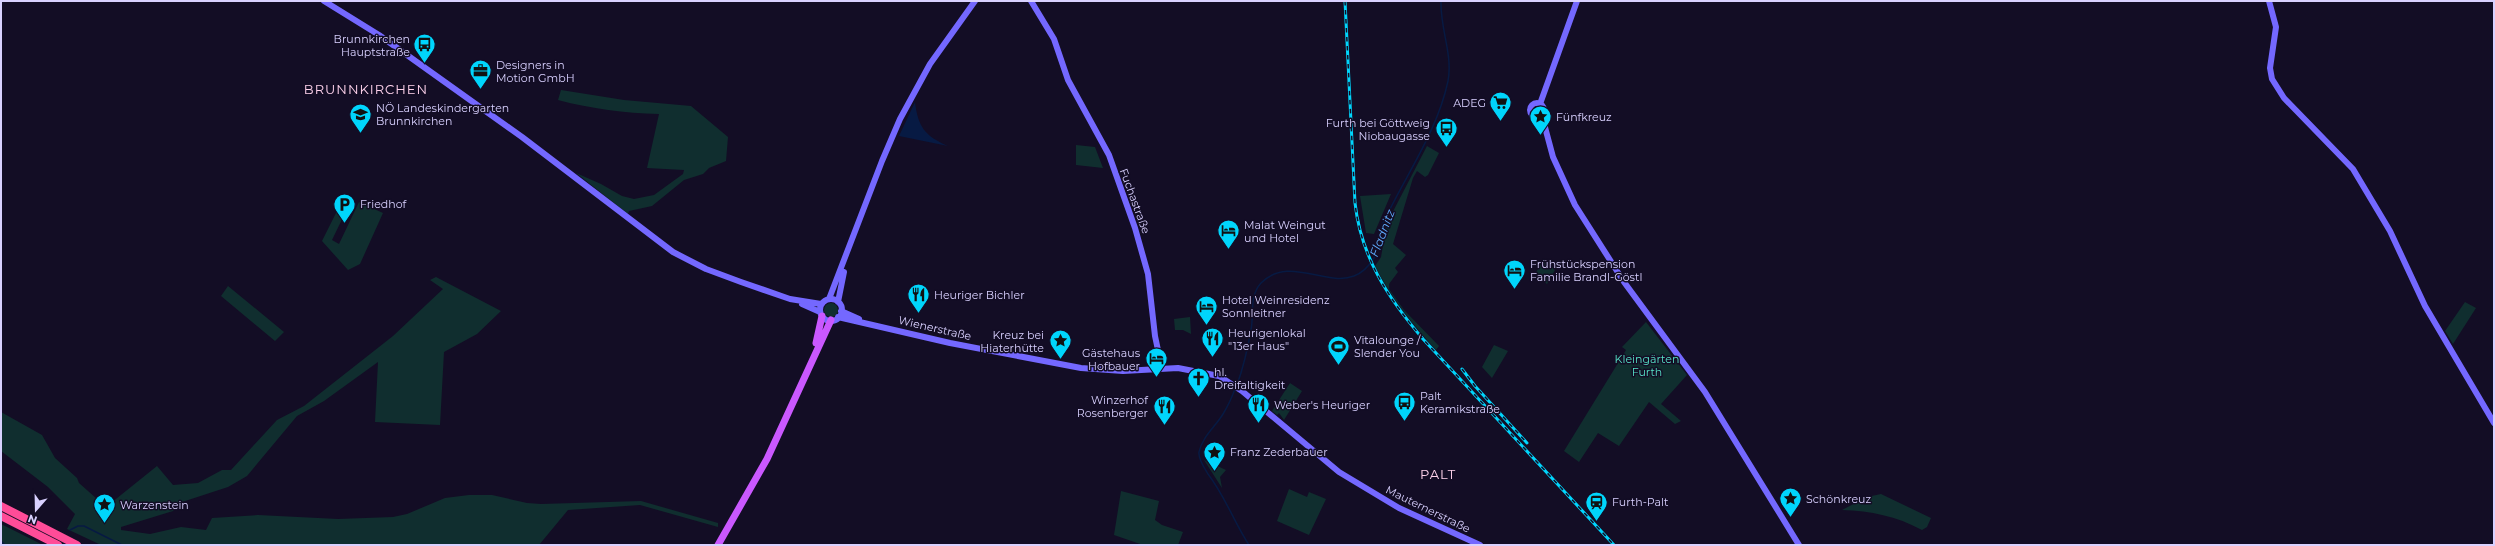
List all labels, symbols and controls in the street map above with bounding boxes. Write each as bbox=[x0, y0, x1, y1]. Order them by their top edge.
place label: Brunnkirchen Hauptstraße bbox=[334, 32, 410, 59]
bus stop icon: Brunnkirchen Hauptstraße bbox=[412, 32, 438, 65]
office icon: Designers in Motion GmbH bbox=[467, 58, 493, 91]
place label: Designers in Motion GmbH bbox=[496, 58, 575, 85]
district label: BRUNNKIRCHEN bbox=[304, 81, 428, 97]
supermarket icon: ADEG bbox=[1488, 90, 1514, 123]
place label: ADEG bbox=[1453, 96, 1486, 110]
school or university icon: NÖ Landeskindergarten Brunnkirchen bbox=[347, 101, 373, 134]
place label: NÖ Landeskindergarten Brunnkirchen bbox=[376, 101, 509, 128]
place icon: Fünfkreuz bbox=[1528, 104, 1554, 137]
place label: Fünfkreuz bbox=[1556, 110, 1612, 124]
place label: Furth bei Göttweig Niobaugasse bbox=[1326, 116, 1430, 143]
bus stop icon: Furth bei Göttweig Niobaugasse bbox=[1433, 116, 1459, 149]
street label: Fuchastraße bbox=[1117, 166, 1153, 236]
parking icon: Friedhof bbox=[331, 191, 357, 224]
place label: Friedhof bbox=[360, 197, 408, 211]
water label: Fladnitz bbox=[1366, 206, 1398, 259]
hotel icon: Malat Weingut und Hotel bbox=[1216, 218, 1242, 251]
place label: Malat Weingut und Hotel bbox=[1244, 218, 1326, 245]
hotel icon: Frühstückspension Familie Brandl-Göstl bbox=[1502, 257, 1528, 290]
place label: Frühstückspension Familie Brandl-Göstl bbox=[1530, 257, 1642, 284]
restaurant icon: Heuriger Bichler bbox=[905, 282, 931, 315]
place label: Heuriger Bichler bbox=[934, 288, 1025, 302]
hotel icon: Hotel Weinresidenz Sonnleitner bbox=[1193, 293, 1219, 326]
place label: Hotel Weinresidenz Sonnleitner bbox=[1222, 293, 1330, 320]
street label: Wienerstraße bbox=[897, 313, 973, 343]
restaurant icon: Heurigenlokal "13er Haus" bbox=[1200, 326, 1226, 359]
place label: Heurigenlokal "13er Haus" bbox=[1228, 326, 1306, 353]
place label: Kreuz bei Hiaterhütte bbox=[980, 328, 1044, 355]
place icon: Kreuz bei Hiaterhütte bbox=[1047, 328, 1073, 361]
sports icon: Vitalounge / Slender You bbox=[1326, 333, 1352, 366]
place label: Vitalounge / Slender You bbox=[1354, 333, 1422, 360]
place label: Gästehaus Hofbauer bbox=[1082, 346, 1141, 373]
hotel icon: Gästehaus Hofbauer bbox=[1143, 346, 1169, 379]
park label: Kleingärten Furth bbox=[1615, 352, 1679, 379]
church icon: hl. Dreifaltigkeit bbox=[1185, 365, 1211, 398]
place label: hl. Dreifaltigkeit bbox=[1214, 365, 1286, 392]
bus stop icon: Palt Keramikstraße bbox=[1392, 389, 1418, 422]
place label: Palt Keramikstraße bbox=[1420, 389, 1500, 416]
restaurant icon: Weber's Heuriger bbox=[1246, 392, 1272, 425]
place label: Winzerhof Rosenberger bbox=[1077, 393, 1149, 420]
restaurant icon: Winzerhof Rosenberger bbox=[1151, 393, 1177, 426]
place label: Weber's Heuriger bbox=[1274, 398, 1370, 412]
place icon: Franz Zederbauer bbox=[1202, 439, 1228, 472]
place label: Franz Zederbauer bbox=[1230, 445, 1328, 459]
district label: PALT bbox=[1420, 466, 1456, 482]
street label: Mauternerstraße bbox=[1383, 482, 1473, 536]
place icon: Schönkreuz bbox=[1777, 486, 1803, 519]
station icon: Furth-Palt bbox=[1583, 489, 1609, 522]
north arrow bbox=[16, 490, 56, 530]
place icon: Warzenstein bbox=[91, 492, 117, 525]
place label: Schönkreuz bbox=[1806, 492, 1871, 506]
place label: Furth-Palt bbox=[1612, 495, 1669, 509]
place label: Warzenstein bbox=[120, 498, 189, 512]
text: N bbox=[26, 511, 39, 527]

